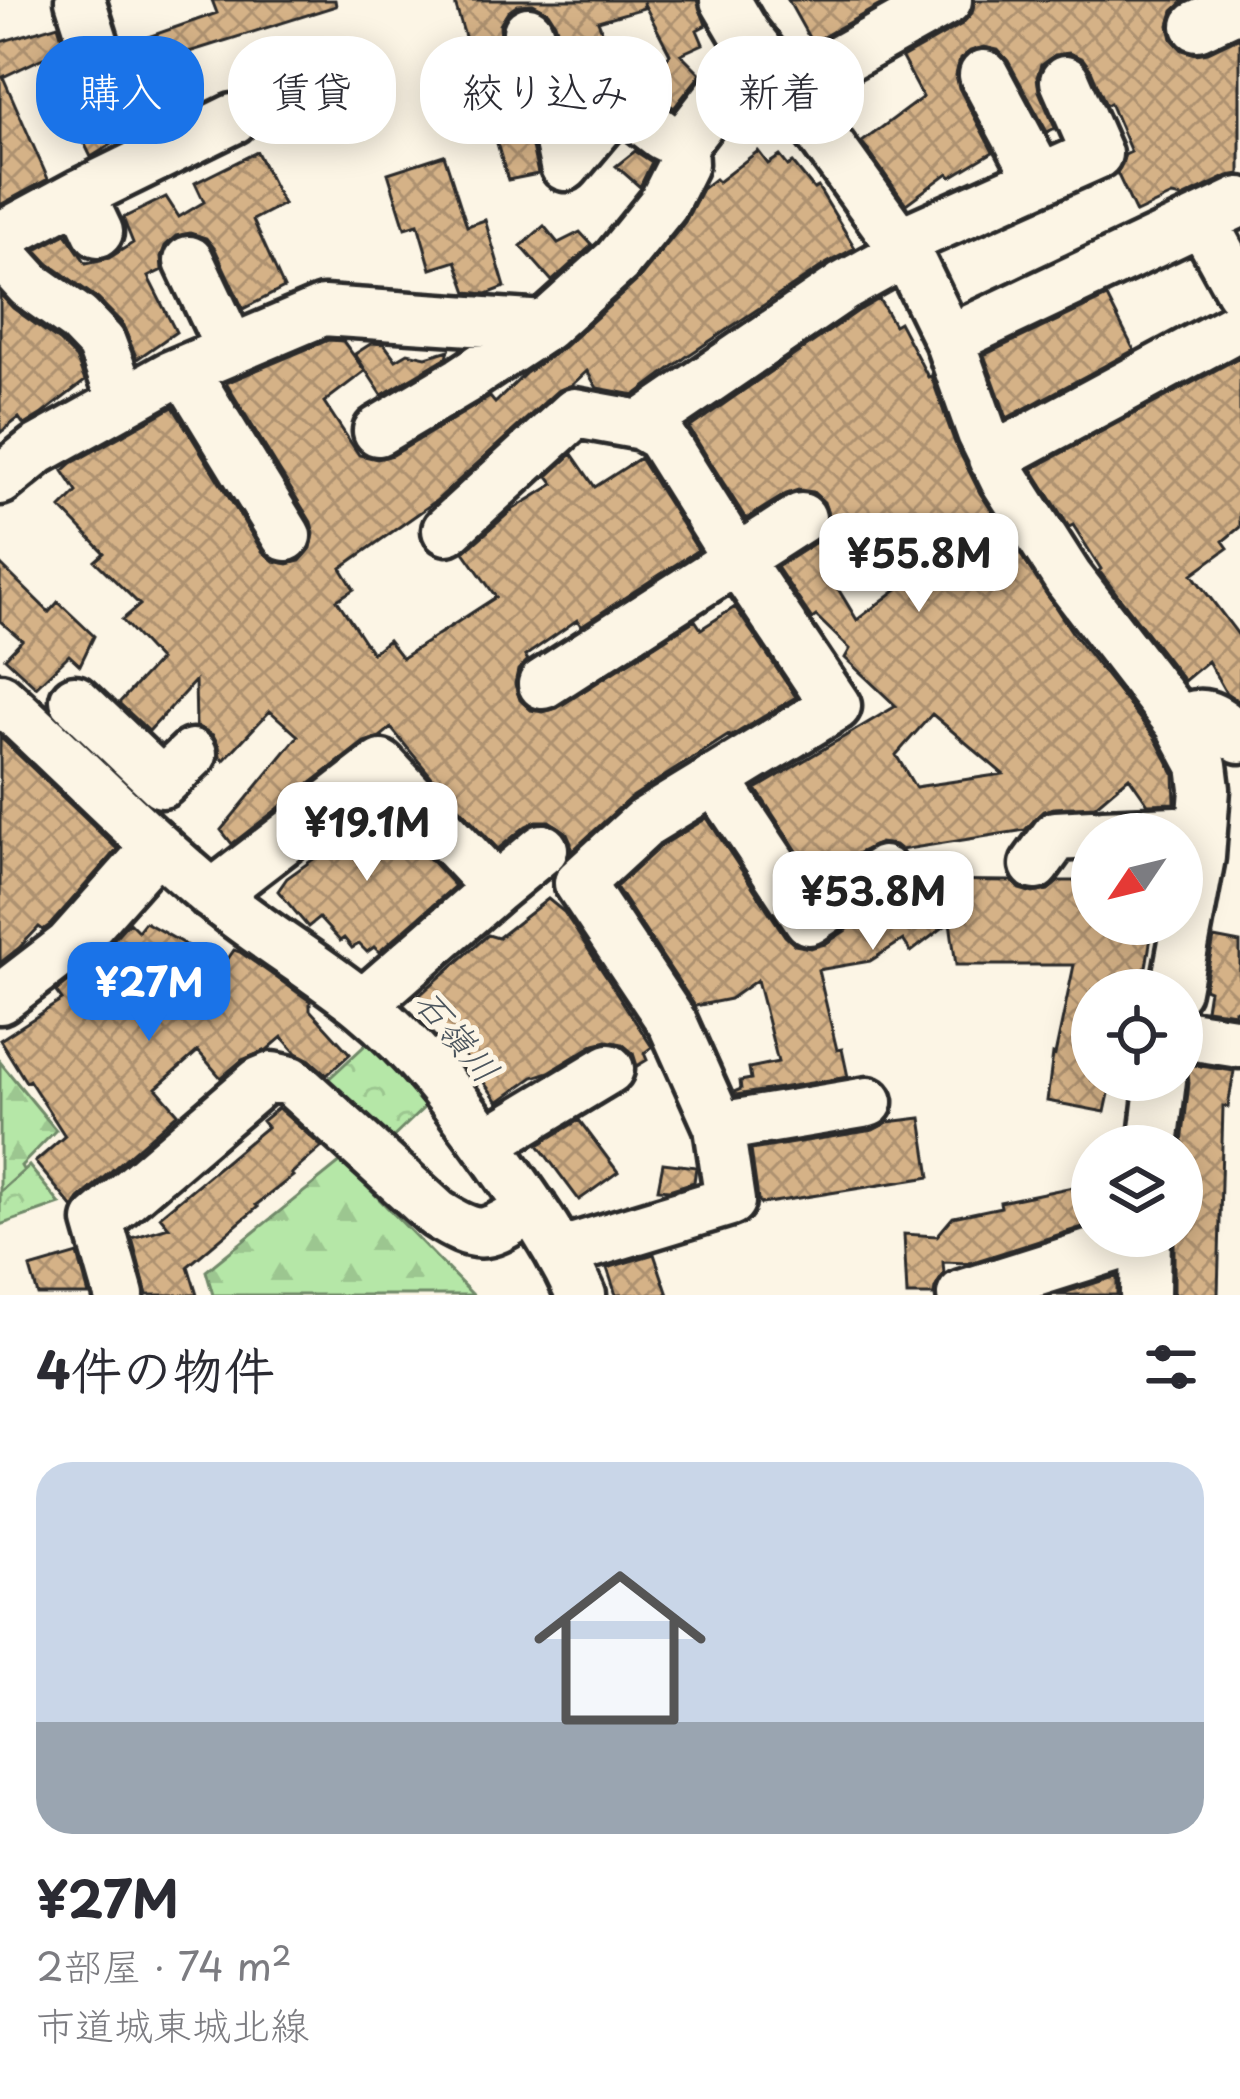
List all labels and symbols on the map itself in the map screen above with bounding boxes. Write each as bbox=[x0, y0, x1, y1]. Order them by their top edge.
pin: ¥55.8M bbox=[821, 513, 1017, 615]
pin: ¥19.1M bbox=[269, 782, 465, 884]
north arrow bbox=[1071, 813, 1203, 945]
pin: ¥53.8M bbox=[775, 851, 971, 953]
pin: ¥27M bbox=[78, 942, 220, 1044]
water label: 石嶺川 bbox=[403, 976, 514, 1093]

